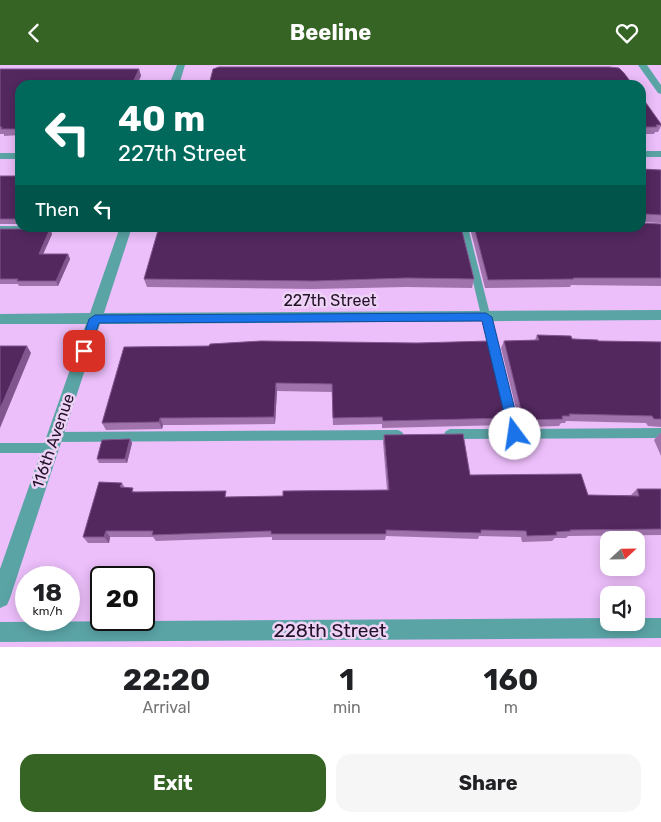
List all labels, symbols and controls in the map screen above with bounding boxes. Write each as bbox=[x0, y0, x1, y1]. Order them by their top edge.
icon: back bbox=[20, 19, 48, 47]
text: Beeline bbox=[290, 19, 371, 46]
icon: heart bbox=[613, 19, 641, 47]
text: 40 m bbox=[118, 98, 205, 140]
icon: left bbox=[35, 100, 100, 165]
text: 227th Street bbox=[118, 140, 246, 167]
icon: left bbox=[89, 195, 117, 223]
text: Then bbox=[35, 198, 79, 221]
street label: 227th Street bbox=[283, 291, 377, 310]
pin bbox=[63, 330, 105, 372]
icon: arrive bbox=[70, 337, 98, 365]
street label: 116th Avenue bbox=[28, 391, 78, 491]
position arrow bbox=[488, 407, 540, 459]
north arrow bbox=[600, 531, 645, 576]
map controls bbox=[600, 531, 645, 631]
speed limit sign: 20 bbox=[90, 566, 155, 631]
text: 18 bbox=[33, 578, 62, 607]
button: sound bbox=[600, 586, 645, 631]
text: km/h bbox=[33, 604, 62, 618]
street label: 228th Street bbox=[274, 619, 387, 642]
text: 22:20 bbox=[123, 662, 210, 698]
text: 1 bbox=[339, 662, 354, 698]
text: 160 bbox=[483, 662, 538, 698]
text: Arrival bbox=[143, 698, 191, 717]
text: min bbox=[333, 698, 361, 717]
text: m bbox=[504, 698, 518, 717]
button: Exit bbox=[20, 754, 326, 812]
button: Share bbox=[336, 754, 641, 812]

